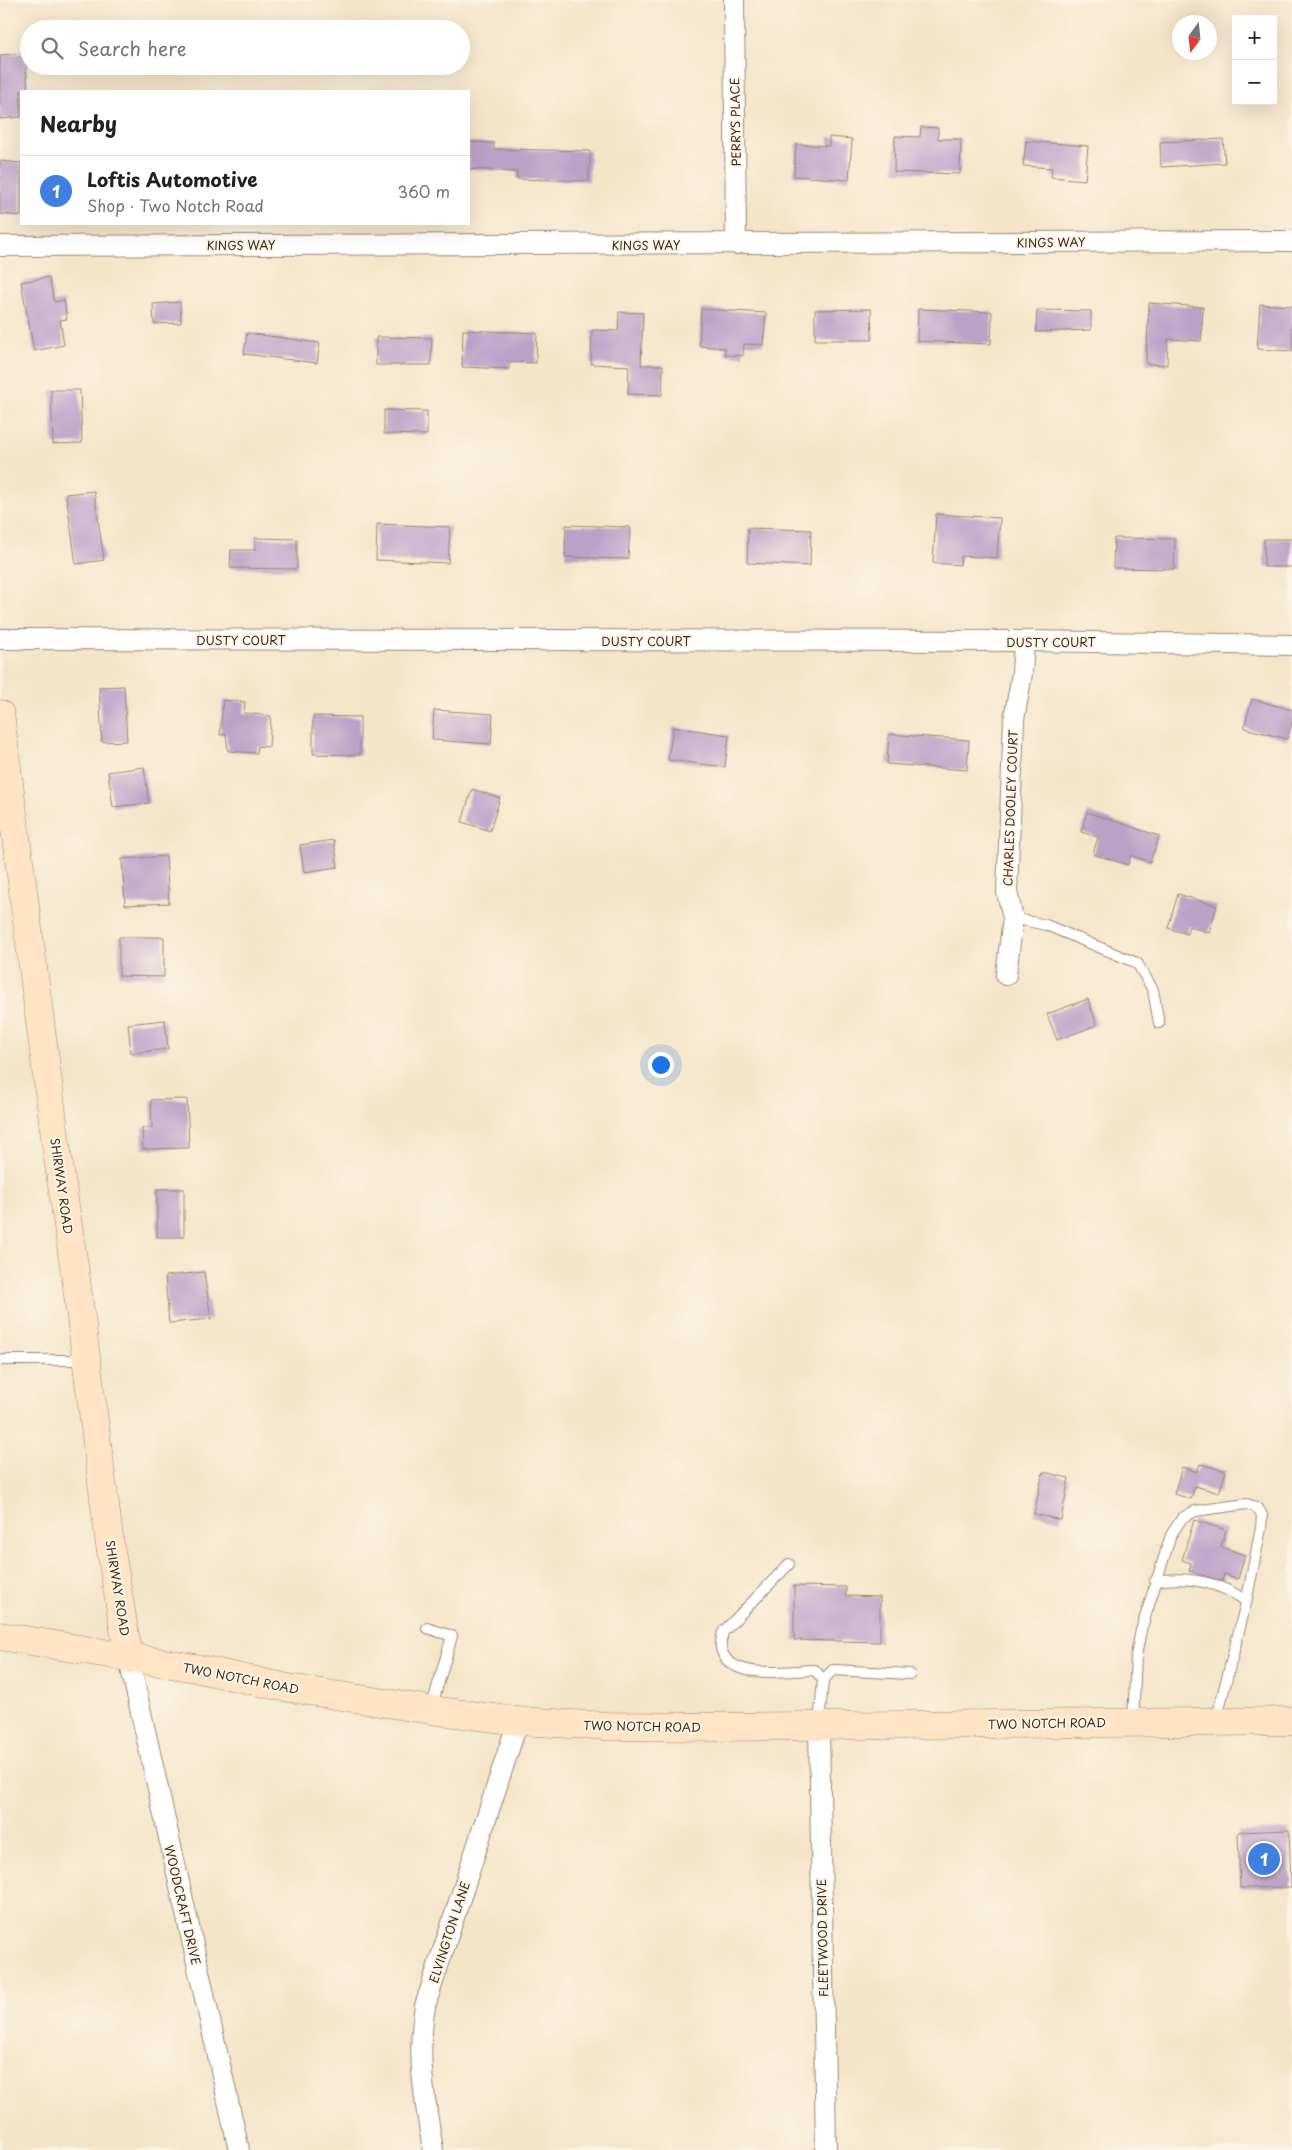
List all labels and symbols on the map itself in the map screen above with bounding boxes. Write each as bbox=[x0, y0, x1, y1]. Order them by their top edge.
north arrow bbox=[1172, 15, 1217, 60]
street label: PERRYS PLACE bbox=[725, 77, 745, 166]
street label: KINGS WAY bbox=[1016, 232, 1086, 252]
street label: KINGS WAY bbox=[206, 236, 276, 254]
street label: KINGS WAY bbox=[611, 236, 681, 254]
street label: DUSTY COURT bbox=[196, 631, 287, 649]
street label: DUSTY COURT bbox=[601, 632, 692, 650]
street label: DUSTY COURT bbox=[1006, 633, 1097, 651]
street label: CHARLES DOOLEY COURT bbox=[998, 729, 1022, 887]
your location bbox=[648, 1052, 674, 1078]
street label: SHIRWAY ROAD bbox=[46, 1137, 78, 1235]
street label: SHIRWAY ROAD bbox=[102, 1539, 134, 1637]
street label: TWO NOTCH ROAD bbox=[181, 1658, 301, 1698]
street label: TWO NOTCH ROAD bbox=[988, 1713, 1106, 1733]
street label: TWO NOTCH ROAD bbox=[583, 1716, 701, 1736]
pin: 1 bbox=[1248, 1840, 1280, 1878]
street label: WOODCRAFT DRIVE bbox=[160, 1843, 206, 1967]
street label: ELVINGTON LANE bbox=[424, 1879, 474, 1985]
street label: FLEETWOOD DRIVE bbox=[812, 1879, 832, 1997]

